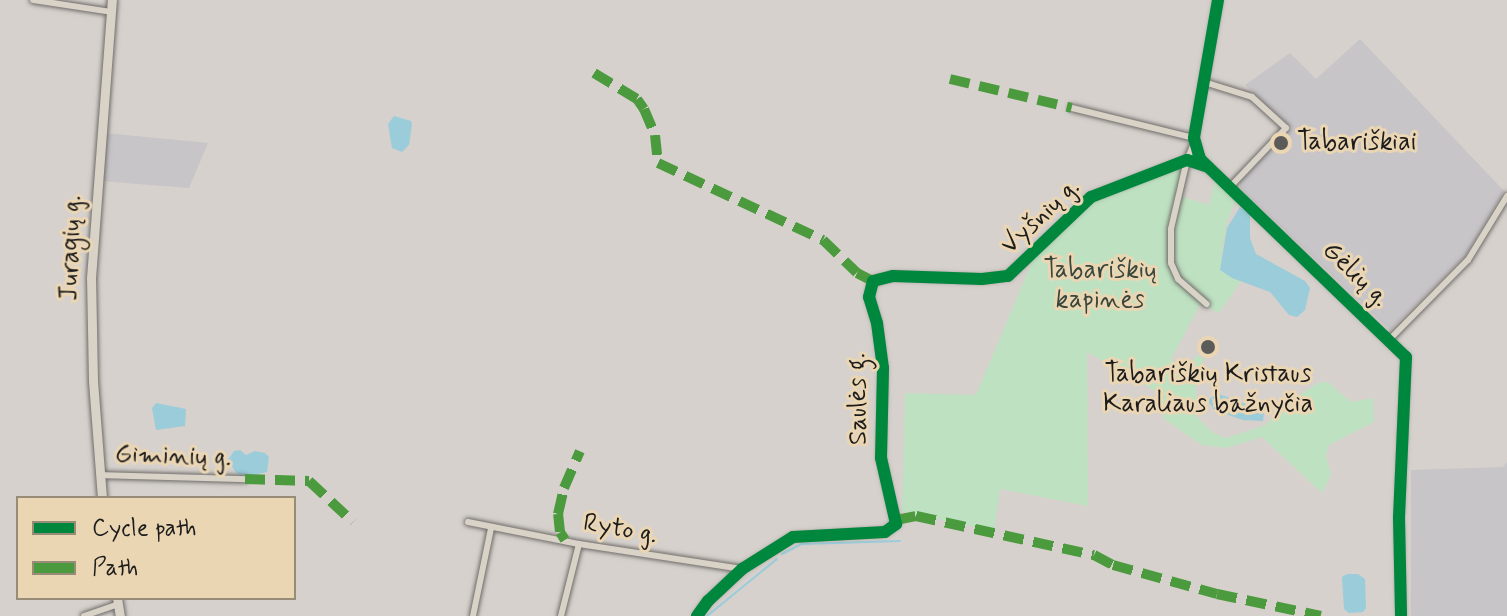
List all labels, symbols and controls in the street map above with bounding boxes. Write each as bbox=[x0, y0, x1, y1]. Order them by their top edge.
place label: Tabariškiai bbox=[1297, 127, 1417, 159]
marker: Tabariškiai bbox=[1272, 134, 1290, 152]
street label: Vyšnių g. bbox=[995, 173, 1087, 261]
street label: Juragių g. bbox=[55, 195, 89, 301]
street label: Gėlių g. bbox=[1315, 236, 1395, 314]
park label: Tabariškių kapinės bbox=[1043, 255, 1157, 316]
marker: Tabariškių Kristaus Karaliaus bažnyčia bbox=[1199, 338, 1217, 356]
street label: Saulės g. bbox=[843, 353, 875, 445]
place label: Tabariškių Kristaus Karaliaus bažnyčia bbox=[1105, 359, 1311, 420]
street label: Giminių g. bbox=[114, 439, 232, 475]
legend bbox=[16, 496, 296, 600]
street label: Ryto g. bbox=[580, 508, 660, 552]
text: Cycle path bbox=[92, 513, 197, 544]
text: Path bbox=[92, 553, 138, 584]

